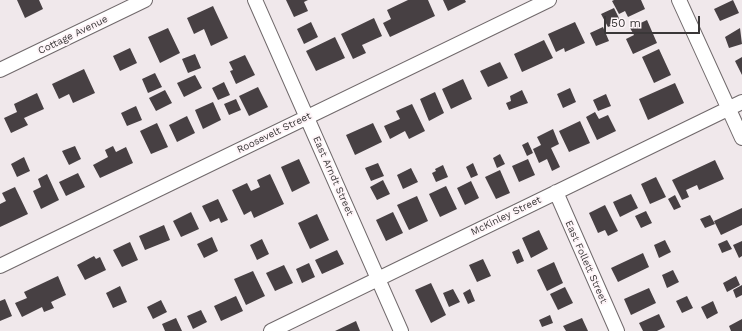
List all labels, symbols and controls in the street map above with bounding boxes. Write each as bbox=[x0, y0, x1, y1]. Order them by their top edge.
scale bar bbox=[606, 8, 702, 34]
street label: Cottage Avenue bbox=[36, 13, 110, 57]
text: 50 m bbox=[611, 16, 641, 30]
street label: Roosevelt Street bbox=[235, 110, 313, 156]
street label: East Arndt Street bbox=[310, 134, 356, 218]
street label: McKinley Street bbox=[469, 194, 543, 238]
street label: East Follett Street bbox=[562, 219, 610, 305]

